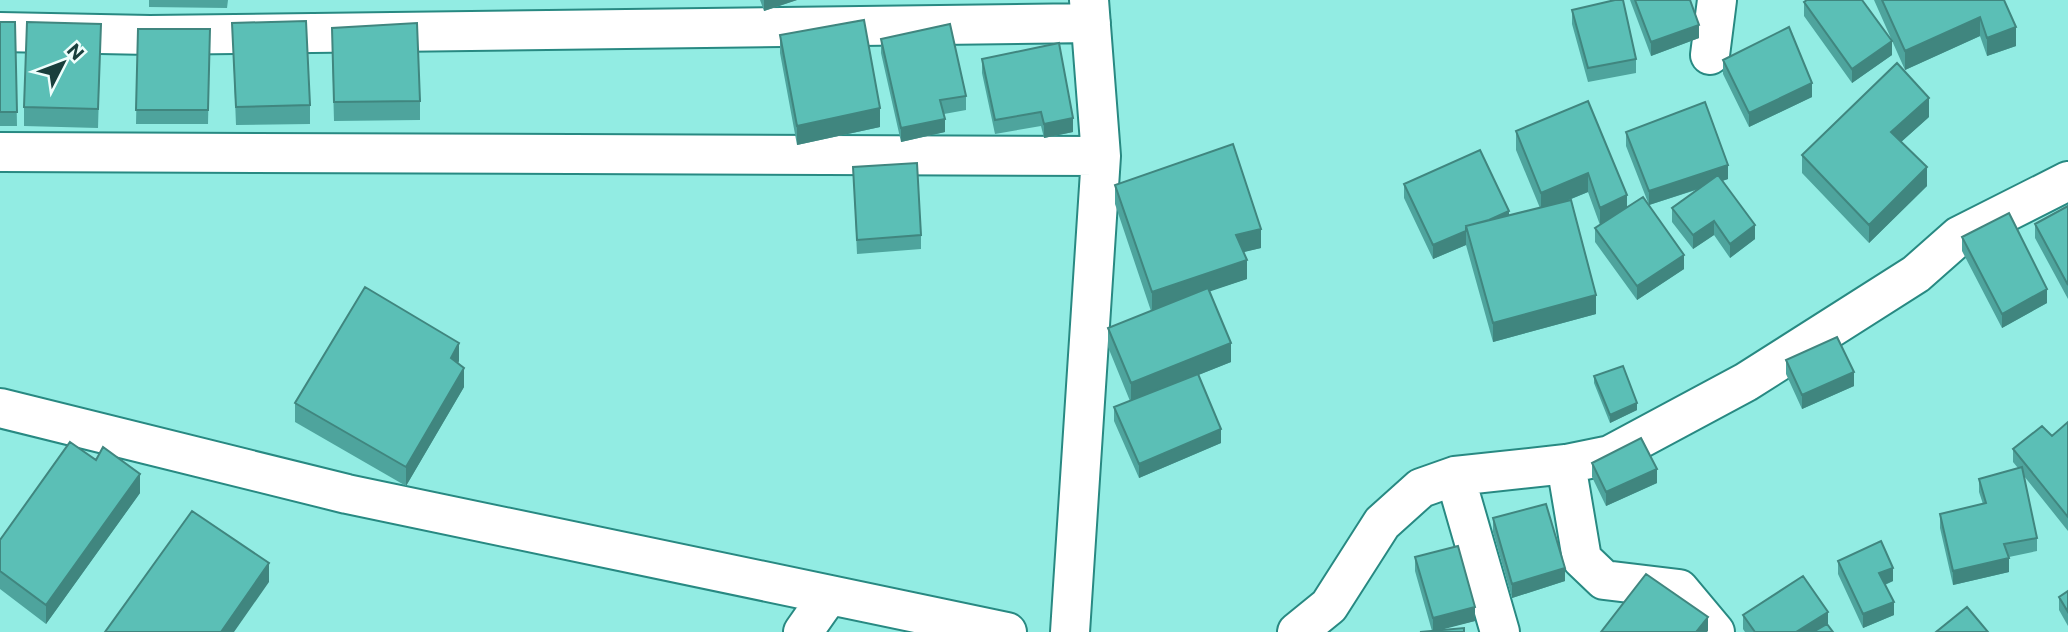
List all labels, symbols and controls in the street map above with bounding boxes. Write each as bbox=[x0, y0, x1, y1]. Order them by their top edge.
north arrow bbox=[28, 28, 98, 98]
text: N bbox=[63, 38, 89, 64]

